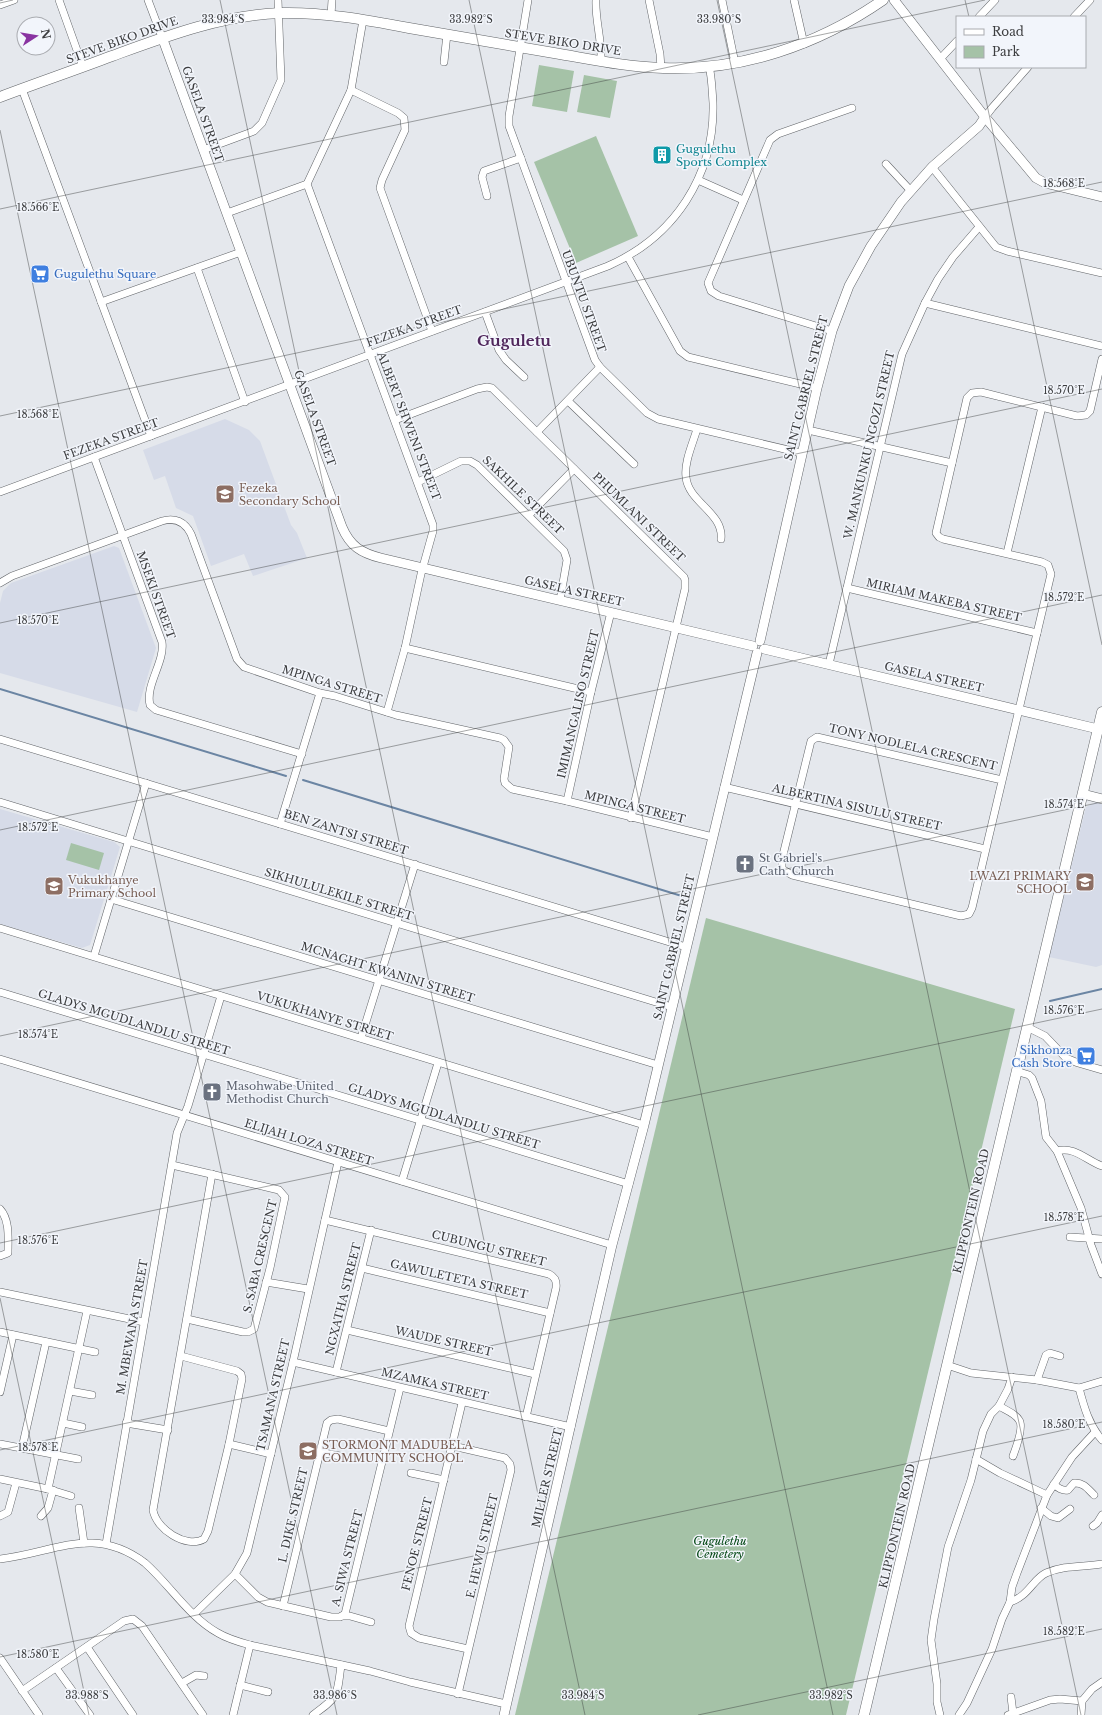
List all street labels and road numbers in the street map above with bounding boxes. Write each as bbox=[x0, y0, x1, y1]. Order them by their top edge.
street label: STEVE BIKO DRIVE bbox=[64, 13, 180, 67]
street label: STEVE BIKO DRIVE bbox=[504, 26, 622, 58]
street label: GASELA STREET bbox=[179, 64, 227, 164]
street label: UBUNTU STREET bbox=[559, 248, 609, 354]
street label: FEZEKA STREET bbox=[364, 302, 464, 350]
street label: SAINT GABRIEL STREET bbox=[781, 314, 831, 462]
street label: ALBERT SHWENI STREET bbox=[374, 349, 444, 502]
street label: W. MANKUNKU NGOZI STREET bbox=[840, 349, 898, 542]
street label: GASELA STREET bbox=[291, 368, 339, 468]
street label: FEZEKA STREET bbox=[61, 415, 161, 463]
street label: SAKHILE STREET bbox=[480, 453, 567, 537]
street label: PHUMLANI STREET bbox=[590, 469, 688, 565]
street label: MSEKI STREET bbox=[134, 549, 178, 641]
street label: GASELA STREET bbox=[523, 573, 625, 609]
street label: MIRIAM MAKEBA STREET bbox=[865, 575, 1023, 625]
street label: IMIMANGALISO STREET bbox=[554, 628, 602, 780]
street label: GASELA STREET bbox=[883, 659, 985, 695]
street label: MPINGA STREET bbox=[280, 662, 384, 706]
street label: TONY NODLELA CRESCENT bbox=[827, 721, 999, 773]
street label: ALBERTINA SISULU STREET bbox=[770, 780, 943, 833]
street label: MPINGA STREET bbox=[583, 788, 687, 826]
street label: BEN ZANTSI STREET bbox=[282, 806, 410, 858]
street label: SIKHULULEKILE STREET bbox=[263, 865, 415, 923]
street label: SAINT GABRIEL STREET bbox=[650, 873, 698, 1021]
street label: MCNAGHT KWANINI STREET bbox=[299, 939, 477, 1005]
street label: GLADYS MGUDLANDLU STREET bbox=[36, 986, 232, 1058]
street label: VUKUKHANYE STREET bbox=[254, 988, 395, 1043]
street label: GLADYS MGUDLANDLU STREET bbox=[346, 1080, 542, 1152]
street label: ELIJAH LOZA STREET bbox=[243, 1116, 375, 1168]
street label: KLIPFONTEIN ROAD bbox=[950, 1147, 992, 1275]
street label: S. SABA CRESCENT bbox=[240, 1198, 280, 1314]
street label: CUBUNGU STREET bbox=[430, 1227, 548, 1269]
street label: NGXATHA STREET bbox=[322, 1241, 364, 1357]
street label: GAWULETETA STREET bbox=[389, 1256, 529, 1302]
street label: M. MBEWANA STREET bbox=[113, 1258, 151, 1396]
street label: WAUDE STREET bbox=[393, 1323, 494, 1359]
street label: TSAMANA STREET bbox=[253, 1337, 293, 1453]
street label: MZAMKA STREET bbox=[380, 1365, 490, 1403]
street label: MILLER STREET bbox=[529, 1427, 565, 1529]
street label: KLIPFONTEIN ROAD bbox=[876, 1462, 918, 1590]
street label: L. DIKE STREET bbox=[275, 1466, 311, 1564]
street label: E. HEWU STREET bbox=[463, 1492, 501, 1600]
street label: FENOE STREET bbox=[399, 1496, 435, 1592]
street label: A. SIWA STREET bbox=[328, 1508, 366, 1609]

